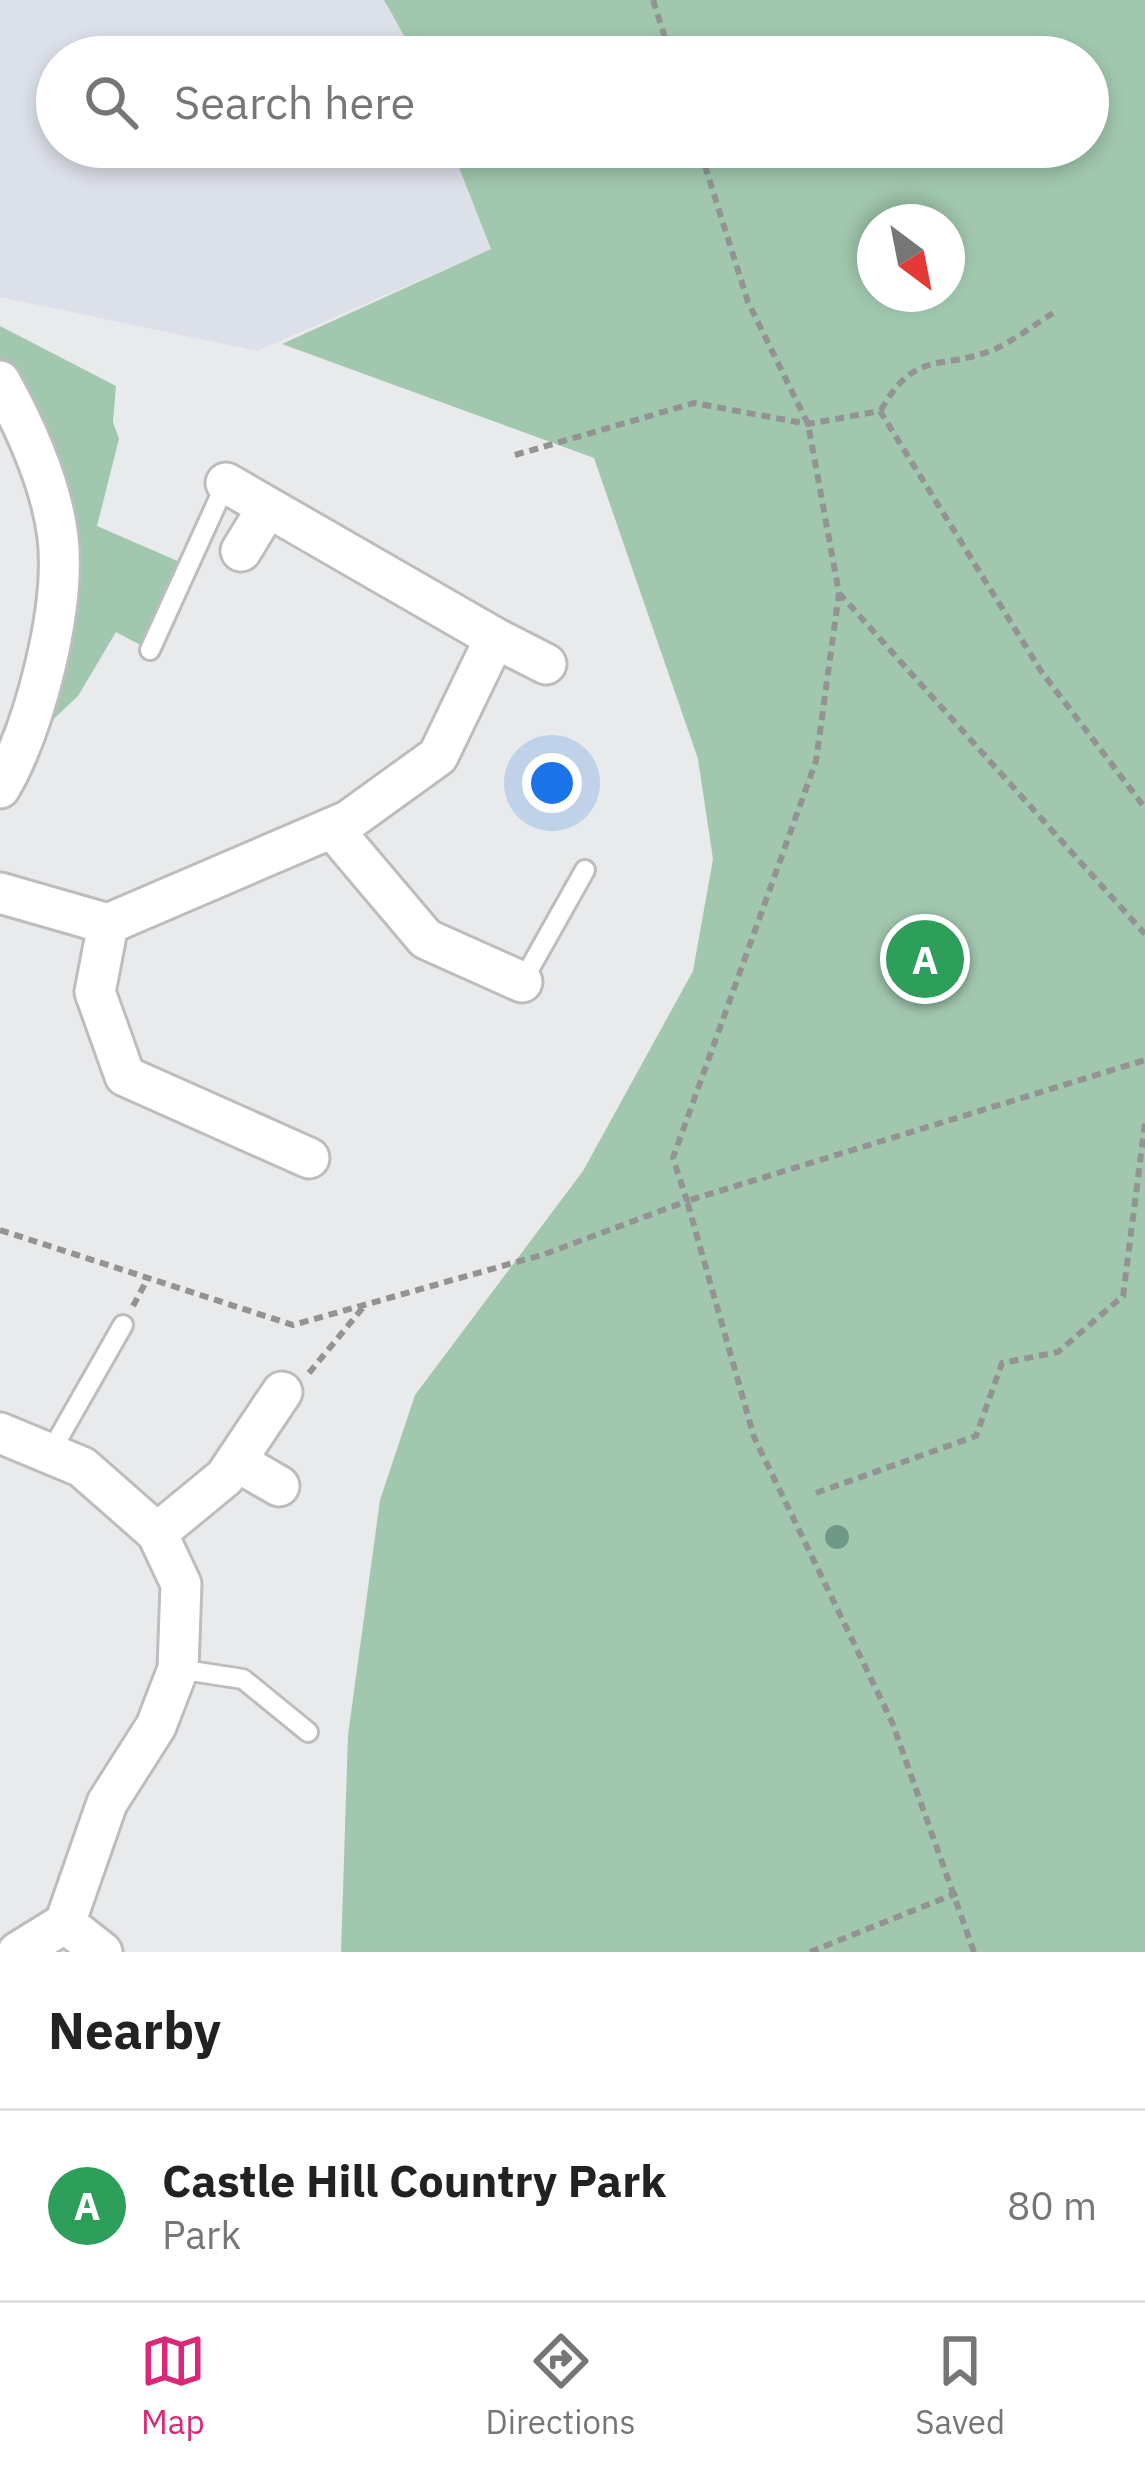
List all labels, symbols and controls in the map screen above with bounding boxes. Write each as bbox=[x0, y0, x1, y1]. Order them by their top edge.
search box bbox=[36, 36, 1109, 168]
icon: search bbox=[78, 69, 144, 135]
text: Search here bbox=[174, 73, 415, 131]
north arrow bbox=[857, 204, 965, 312]
your location bbox=[522, 753, 582, 813]
pin: A bbox=[886, 914, 964, 1004]
text: Nearby bbox=[48, 1997, 221, 2063]
text: Castle Hill Country Park bbox=[162, 2151, 666, 2209]
text: A bbox=[74, 2180, 100, 2231]
text: 80 m bbox=[1007, 2180, 1097, 2231]
text: Park bbox=[162, 2209, 241, 2260]
tab: Map bbox=[140, 2328, 206, 2443]
tab: Directions bbox=[486, 2328, 636, 2443]
tab: Saved bbox=[915, 2328, 1005, 2443]

